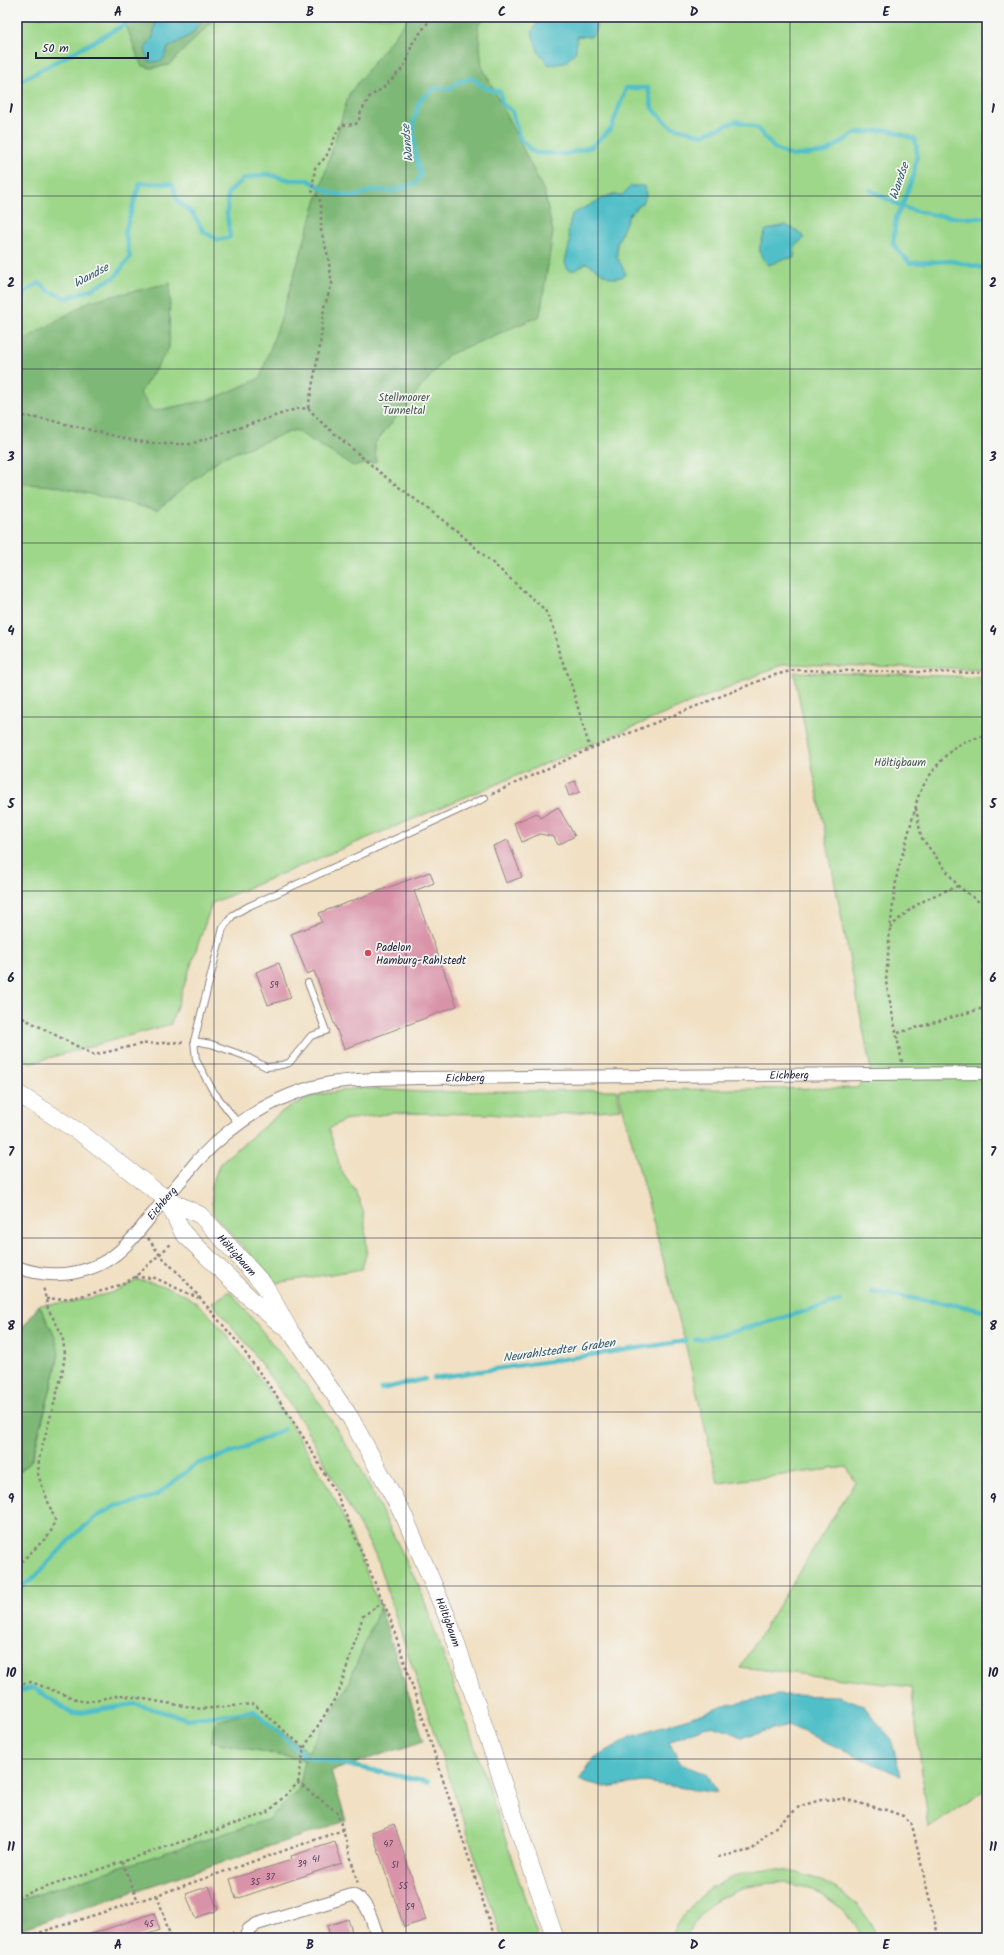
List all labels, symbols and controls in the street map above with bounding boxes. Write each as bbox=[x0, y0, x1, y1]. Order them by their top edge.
text: A bbox=[114, 2, 122, 23]
text: B bbox=[306, 2, 314, 23]
text: C bbox=[498, 2, 506, 23]
text: D bbox=[690, 2, 699, 23]
text: E bbox=[882, 2, 890, 23]
scale bar bbox=[36, 34, 148, 60]
text: 50 m bbox=[42, 39, 69, 58]
text: 1 bbox=[9, 99, 13, 120]
text: 1 bbox=[991, 99, 995, 120]
water label: Wandse bbox=[396, 122, 419, 163]
water label: Wandse bbox=[884, 159, 915, 202]
water label: Wandse bbox=[70, 257, 114, 293]
text: 2 bbox=[7, 273, 15, 294]
text: 2 bbox=[989, 273, 997, 294]
park label: Stellmoorer Tunneltal bbox=[378, 389, 431, 420]
text: 3 bbox=[6, 447, 15, 468]
text: 3 bbox=[988, 447, 997, 468]
text: 4 bbox=[7, 621, 15, 642]
text: 4 bbox=[989, 621, 997, 642]
park label: Höltigbaum bbox=[874, 754, 926, 772]
text: 5 bbox=[7, 794, 16, 815]
text: 5 bbox=[989, 794, 998, 815]
place label: Padelon Hamburg-Rahlstedt bbox=[376, 939, 467, 970]
marker: Padelon Hamburg-Rahlstedt bbox=[363, 948, 373, 958]
text: 6 bbox=[7, 968, 15, 989]
text: 6 bbox=[989, 968, 997, 989]
house number: 59 bbox=[269, 978, 279, 993]
street label: Eichberg bbox=[769, 1067, 809, 1085]
street label: Eichberg bbox=[446, 1069, 485, 1088]
text: 7 bbox=[8, 1142, 15, 1163]
text: 7 bbox=[990, 1142, 997, 1163]
street label: Eichberg bbox=[143, 1183, 182, 1224]
street label: Höltigbaum bbox=[212, 1230, 261, 1281]
text: 8 bbox=[7, 1316, 15, 1337]
text: 8 bbox=[989, 1316, 997, 1337]
water label: Neurahlstedter Graben bbox=[502, 1333, 618, 1368]
text: 9 bbox=[8, 1489, 15, 1510]
text: 9 bbox=[990, 1489, 997, 1510]
street label: Höltigbaum bbox=[430, 1595, 465, 1650]
text: 10 bbox=[6, 1663, 17, 1684]
text: 10 bbox=[988, 1663, 999, 1684]
text: 11 bbox=[7, 1837, 15, 1858]
house number: 47 bbox=[383, 1837, 393, 1852]
text: 11 bbox=[989, 1837, 997, 1858]
house number: 41 bbox=[312, 1852, 320, 1867]
house number: 39 bbox=[297, 1857, 307, 1872]
house number: 51 bbox=[391, 1858, 399, 1873]
house number: 37 bbox=[265, 1870, 275, 1885]
house number: 35 bbox=[250, 1875, 261, 1890]
house number: 55 bbox=[398, 1879, 409, 1894]
house number: 59 bbox=[405, 1900, 415, 1915]
house number: 45 bbox=[144, 1917, 155, 1932]
text: A bbox=[114, 1935, 122, 1955]
text: B bbox=[306, 1935, 314, 1955]
text: C bbox=[498, 1935, 506, 1955]
text: D bbox=[690, 1935, 699, 1955]
text: E bbox=[882, 1935, 890, 1955]

